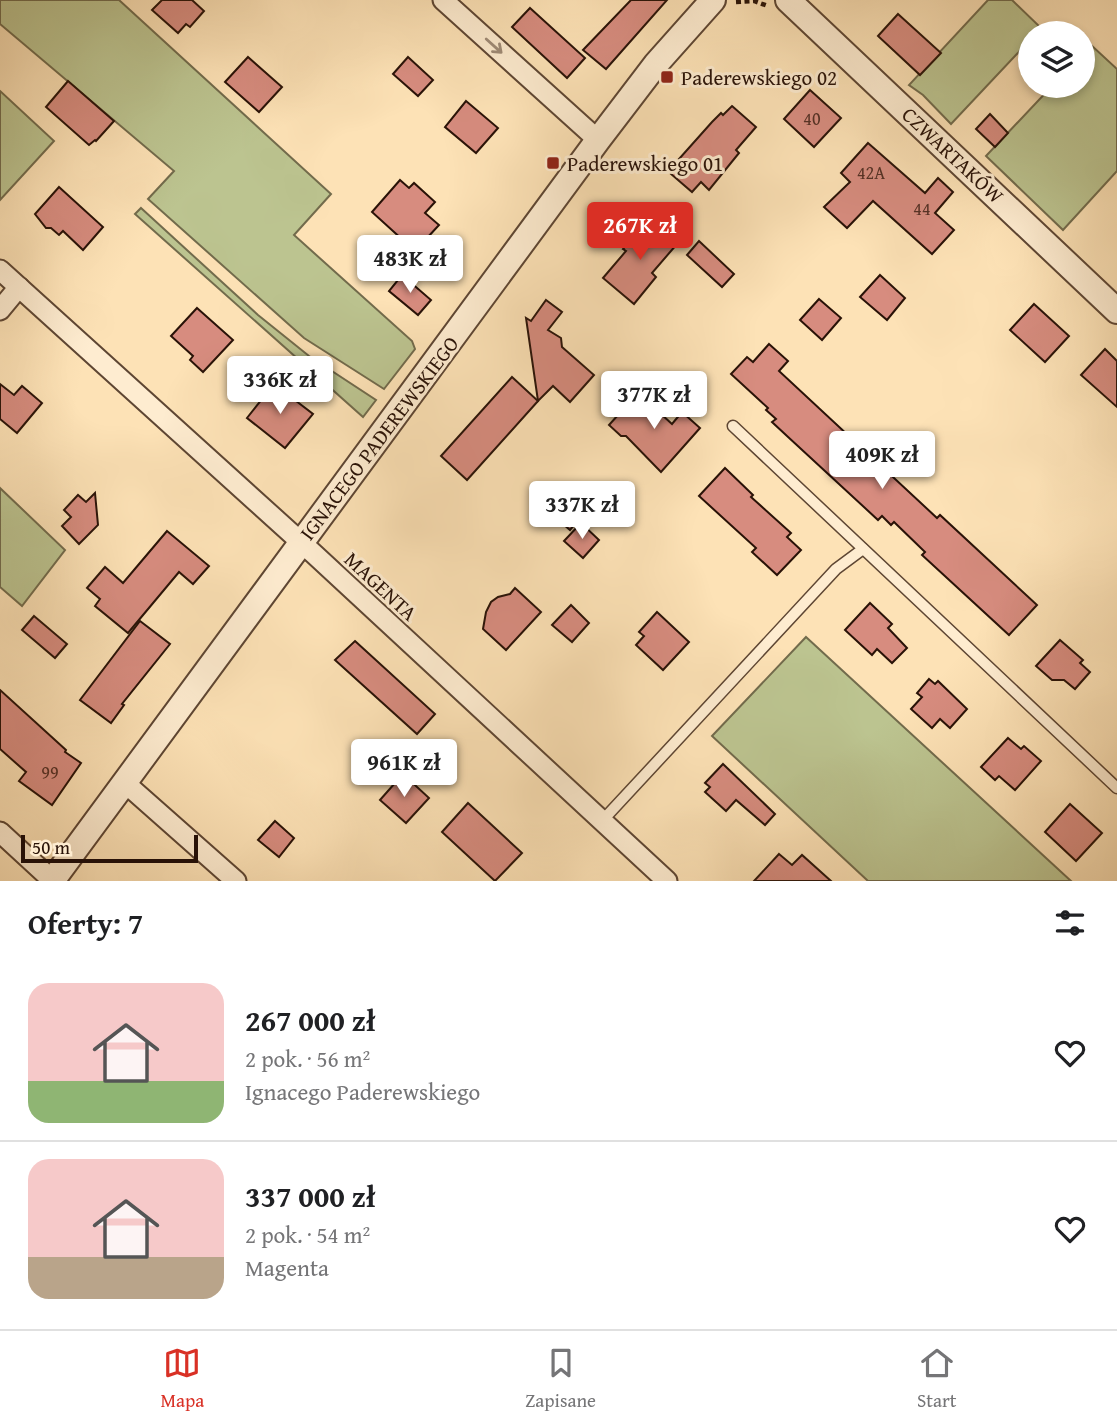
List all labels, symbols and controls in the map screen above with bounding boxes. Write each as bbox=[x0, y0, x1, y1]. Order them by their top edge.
map controls bbox=[1018, 21, 1095, 98]
button: layers bbox=[1018, 21, 1095, 98]
one-way arrow bbox=[485, 38, 503, 54]
place label: Paderewskiego 02 bbox=[681, 62, 837, 93]
marker: Paderewskiego 02 bbox=[659, 69, 675, 85]
street label: CZWARTAKÓW bbox=[895, 100, 1011, 211]
house number: 40 bbox=[803, 105, 821, 132]
place label: Paderewskiego 01 bbox=[567, 148, 723, 179]
marker: Paderewskiego 01 bbox=[545, 155, 561, 171]
house number: 42A bbox=[857, 159, 885, 186]
house number: 44 bbox=[913, 195, 931, 222]
pin: 267K zł bbox=[575, 202, 705, 262]
text: 267K zł bbox=[603, 208, 677, 241]
pin: 483K zł bbox=[345, 236, 475, 295]
text: 483K zł bbox=[373, 241, 447, 274]
street label: IGNACEGO PADEREWSKIEGO bbox=[292, 329, 466, 547]
pin: 336K zł bbox=[215, 356, 345, 416]
text: 336K zł bbox=[243, 362, 317, 395]
pin: 377K zł bbox=[589, 372, 719, 431]
text: 377K zł bbox=[617, 377, 691, 410]
pin: 409K zł bbox=[817, 432, 947, 491]
text: 409K zł bbox=[845, 437, 919, 470]
pin: 337K zł bbox=[517, 482, 647, 541]
text: 337K zł bbox=[545, 487, 619, 520]
street label: MAGENTA bbox=[338, 544, 425, 628]
pin: 961K zł bbox=[339, 740, 469, 799]
text: 961K zł bbox=[367, 745, 441, 778]
house number: 99 bbox=[41, 759, 59, 786]
scale bar bbox=[21, 832, 198, 864]
text: 50 m bbox=[32, 833, 70, 861]
text: Oferty: 7 bbox=[28, 901, 143, 945]
icon: filters bbox=[1051, 904, 1089, 942]
text: 267 000 zł bbox=[245, 998, 376, 1042]
icon: home bbox=[84, 1011, 168, 1095]
icon: heart bbox=[1051, 1034, 1089, 1072]
text: 2 pok. · 56 m² bbox=[245, 1042, 370, 1075]
text: Ignacego Paderewskiego bbox=[245, 1075, 480, 1108]
text: 337 000 zł bbox=[245, 1174, 376, 1218]
icon: home bbox=[84, 1187, 168, 1271]
icon: heart bbox=[1051, 1210, 1089, 1248]
text: 2 pok. · 54 m² bbox=[245, 1218, 370, 1251]
text: Magenta bbox=[245, 1251, 329, 1284]
tab: Mapa bbox=[160, 1344, 204, 1414]
tab: Zapisane bbox=[525, 1344, 596, 1414]
tab: Start bbox=[917, 1344, 956, 1414]

